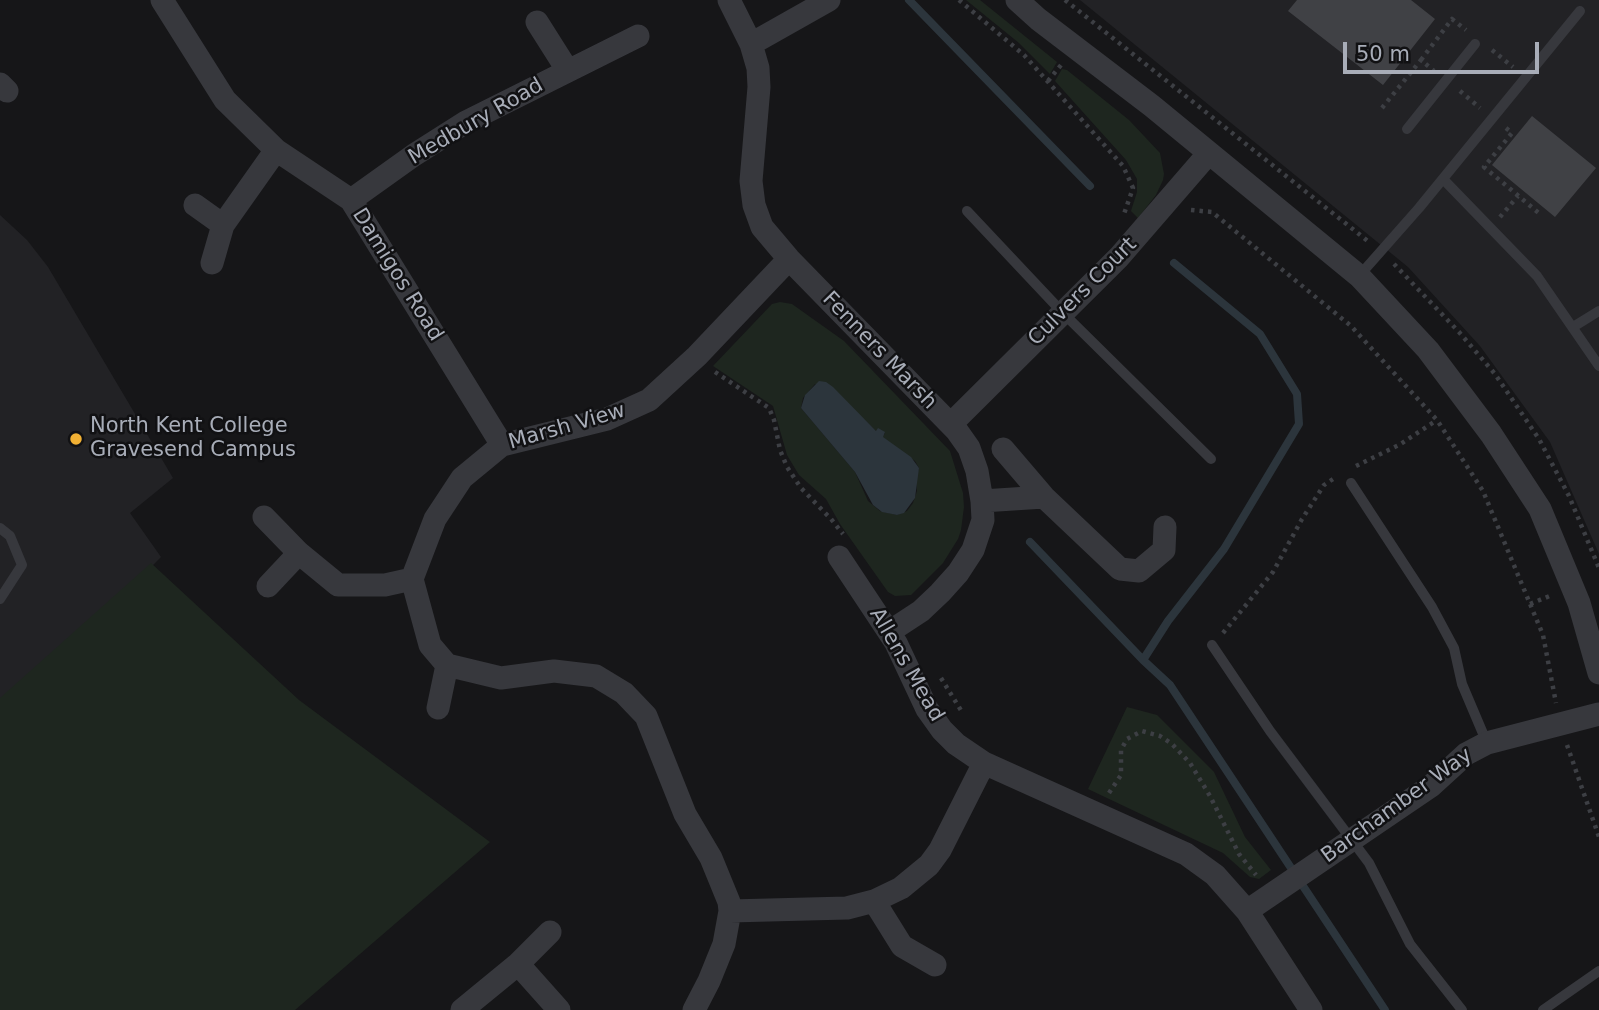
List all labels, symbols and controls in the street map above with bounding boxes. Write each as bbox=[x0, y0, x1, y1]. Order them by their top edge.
scale bar bbox=[1347, 28, 1543, 72]
text: 50 m bbox=[1356, 42, 1410, 66]
street label: Medbury Road bbox=[404, 73, 548, 171]
street label: Damigos Road bbox=[346, 204, 448, 346]
street label: Culvers Court bbox=[1023, 232, 1143, 352]
street label: Fenners Marsh bbox=[817, 287, 941, 415]
street label: Marsh View bbox=[506, 398, 628, 456]
place label: North Kent College Gravesend Campus bbox=[90, 414, 296, 464]
marker: North Kent College Gravesend Campus bbox=[68, 431, 84, 447]
street label: Allens Mead bbox=[863, 604, 949, 726]
street label: Barchamber Way bbox=[1317, 743, 1477, 869]

